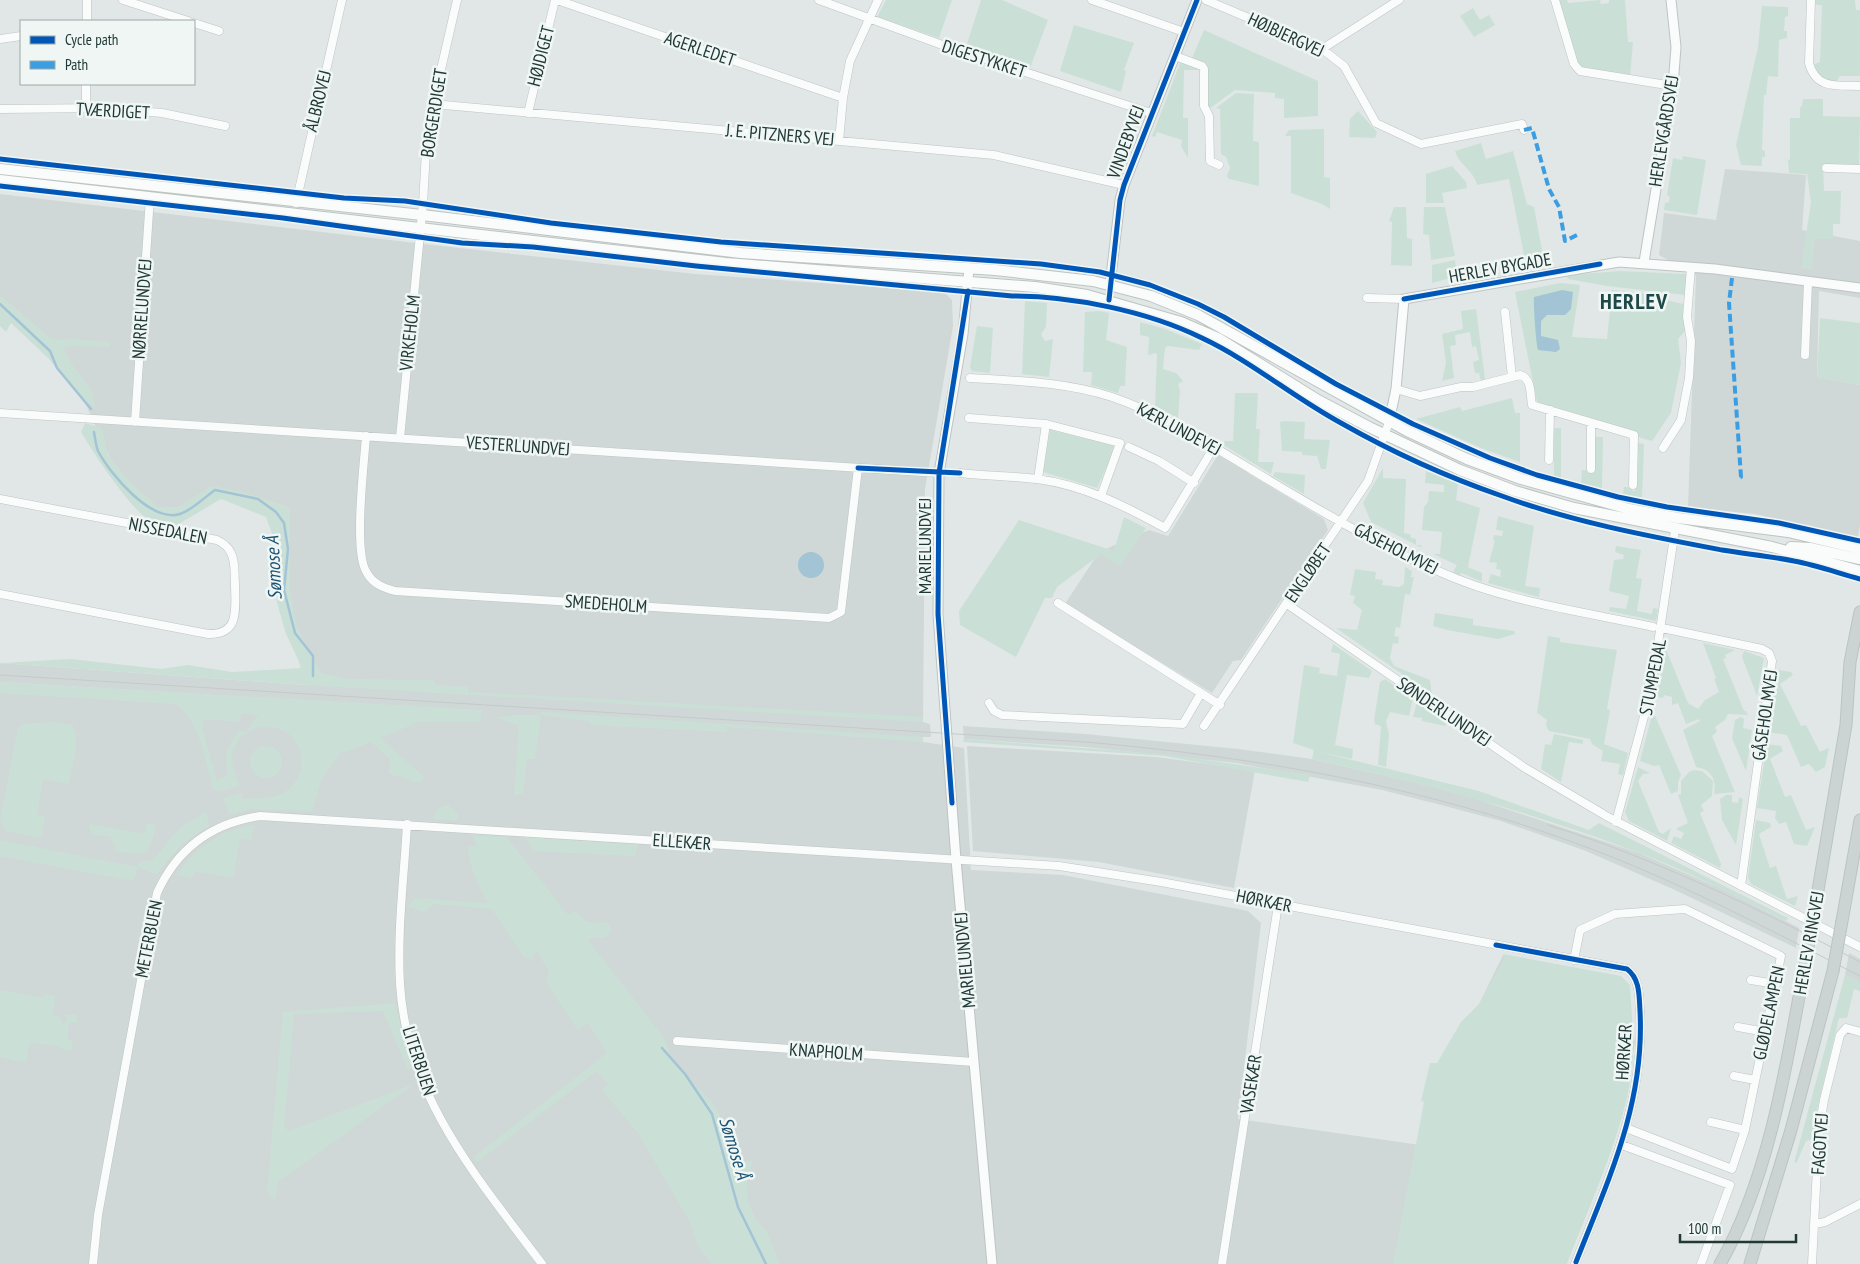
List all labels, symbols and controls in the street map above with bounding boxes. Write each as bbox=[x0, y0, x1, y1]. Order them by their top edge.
street label: HØJBJERGVEJ bbox=[1244, 7, 1328, 62]
legend bbox=[20, 20, 195, 85]
street label: HØJDIGET bbox=[522, 23, 559, 89]
street label: AGERLEDET bbox=[662, 26, 739, 71]
text: Cycle path bbox=[65, 30, 118, 49]
street label: DIGESTYKKET bbox=[939, 34, 1029, 83]
text: Path bbox=[65, 55, 88, 74]
street label: BORGERDIGET bbox=[415, 67, 452, 159]
street label: ÅLBROVEJ bbox=[299, 68, 336, 134]
street label: HERLEVGÅRDSVEJ bbox=[1643, 73, 1684, 188]
street label: TVÆRDIGET bbox=[75, 97, 151, 124]
street label: VINDEBYVEJ bbox=[1101, 102, 1149, 183]
street label: J. E. PITZNERS VEJ bbox=[724, 118, 835, 151]
street label: HERLEV BYGADE bbox=[1447, 247, 1553, 288]
street label: NØRRELUNDVEJ bbox=[127, 258, 156, 360]
district label: HERLEV bbox=[1600, 287, 1668, 315]
street label: VIRKEHOLM bbox=[394, 294, 425, 373]
street label: KÆRLUNDEVEJ bbox=[1133, 397, 1225, 460]
street label: VESTERLUNDVEJ bbox=[464, 430, 571, 461]
street label: MARIELUNDVEJ bbox=[913, 498, 936, 594]
street label: NISSEDALEN bbox=[127, 512, 209, 549]
street label: GÅSEHOLMVEJ bbox=[1350, 518, 1442, 580]
water label: Sømose Å bbox=[259, 534, 287, 600]
street label: ENGLØBET bbox=[1279, 539, 1336, 607]
street label: SMEDEHOLM bbox=[564, 589, 648, 618]
street label: STUMPEDAL bbox=[1634, 636, 1671, 717]
street label: GÅSEHOLMVEJ bbox=[1747, 668, 1782, 762]
street label: SØNDERLUNDVEJ bbox=[1393, 672, 1496, 752]
street label: ELLEKÆR bbox=[652, 828, 712, 855]
street label: HØRKÆR bbox=[1234, 884, 1294, 917]
street label: HERLEV RINGVEJ bbox=[1788, 889, 1829, 996]
street label: METERBUEN bbox=[130, 898, 167, 980]
street label: MARIELUNDVEJ bbox=[949, 911, 980, 1009]
street label: GLØDELAMPEN bbox=[1747, 964, 1790, 1062]
street label: LITERBUEN bbox=[398, 1023, 441, 1098]
street label: HØRKÆR bbox=[1610, 1023, 1637, 1081]
street label: KNAPHOLM bbox=[788, 1037, 864, 1066]
street label: VASEKÆR bbox=[1234, 1052, 1267, 1116]
street label: FAGOTVEJ bbox=[1806, 1112, 1833, 1176]
water label: Sømose Å bbox=[714, 1114, 756, 1184]
scale bar bbox=[1680, 1212, 1796, 1244]
text: 100 m bbox=[1688, 1219, 1721, 1238]

